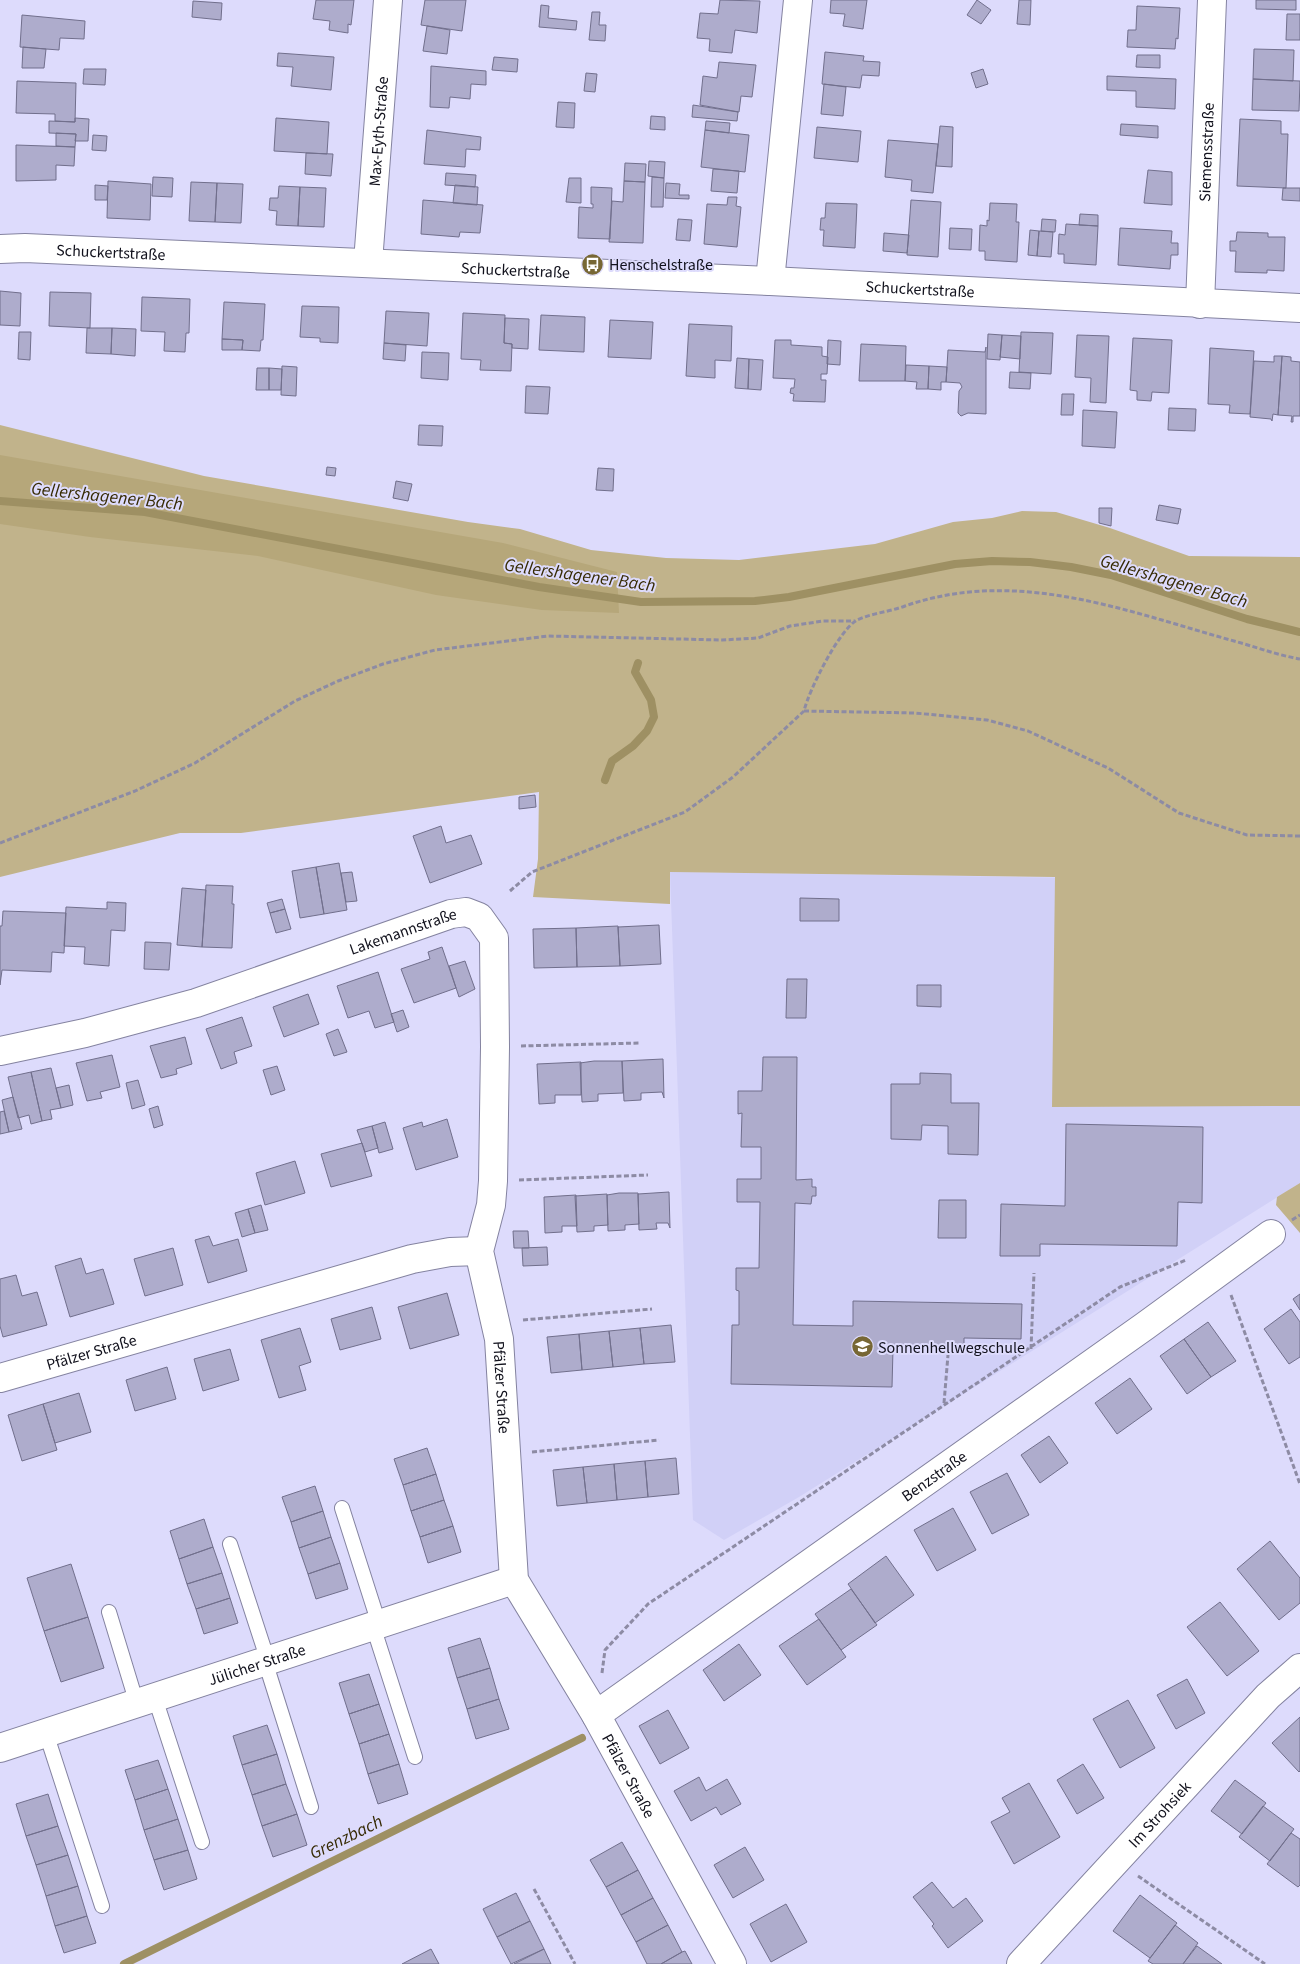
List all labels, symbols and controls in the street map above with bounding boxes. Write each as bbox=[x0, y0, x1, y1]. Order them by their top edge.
street label: Max-Eyth-Straße bbox=[364, 76, 394, 187]
street label: Siemensstraße bbox=[1194, 102, 1220, 202]
street label: Schuckertstraße bbox=[56, 239, 166, 266]
bus stop icon: Henschelstraße bbox=[581, 252, 605, 276]
place label: Henschelstraße bbox=[609, 254, 713, 276]
street label: Schuckertstraße bbox=[460, 257, 571, 284]
street label: Schuckertstraße bbox=[865, 276, 975, 303]
water label: Gellershagener Bach bbox=[30, 476, 184, 517]
water label: Gellershagener Bach bbox=[1097, 548, 1251, 614]
water label: Gellershagener Bach bbox=[503, 553, 657, 598]
street label: Lakemannstraße bbox=[346, 903, 458, 961]
street label: Pfälzer Straße bbox=[44, 1329, 139, 1376]
school or university icon: Sonnenhellwegschule bbox=[850, 1335, 874, 1359]
place label: Sonnenhellwegschule bbox=[878, 1337, 1025, 1359]
street label: Pfälzer Straße bbox=[487, 1340, 515, 1434]
street label: Benzstraße bbox=[897, 1446, 971, 1507]
street label: Jülicher Straße bbox=[205, 1639, 309, 1691]
street label: Pfälzer Straße bbox=[596, 1730, 660, 1822]
street label: Im Strohsiek bbox=[1124, 1776, 1196, 1853]
water label: Grenzbach bbox=[305, 1809, 387, 1866]

